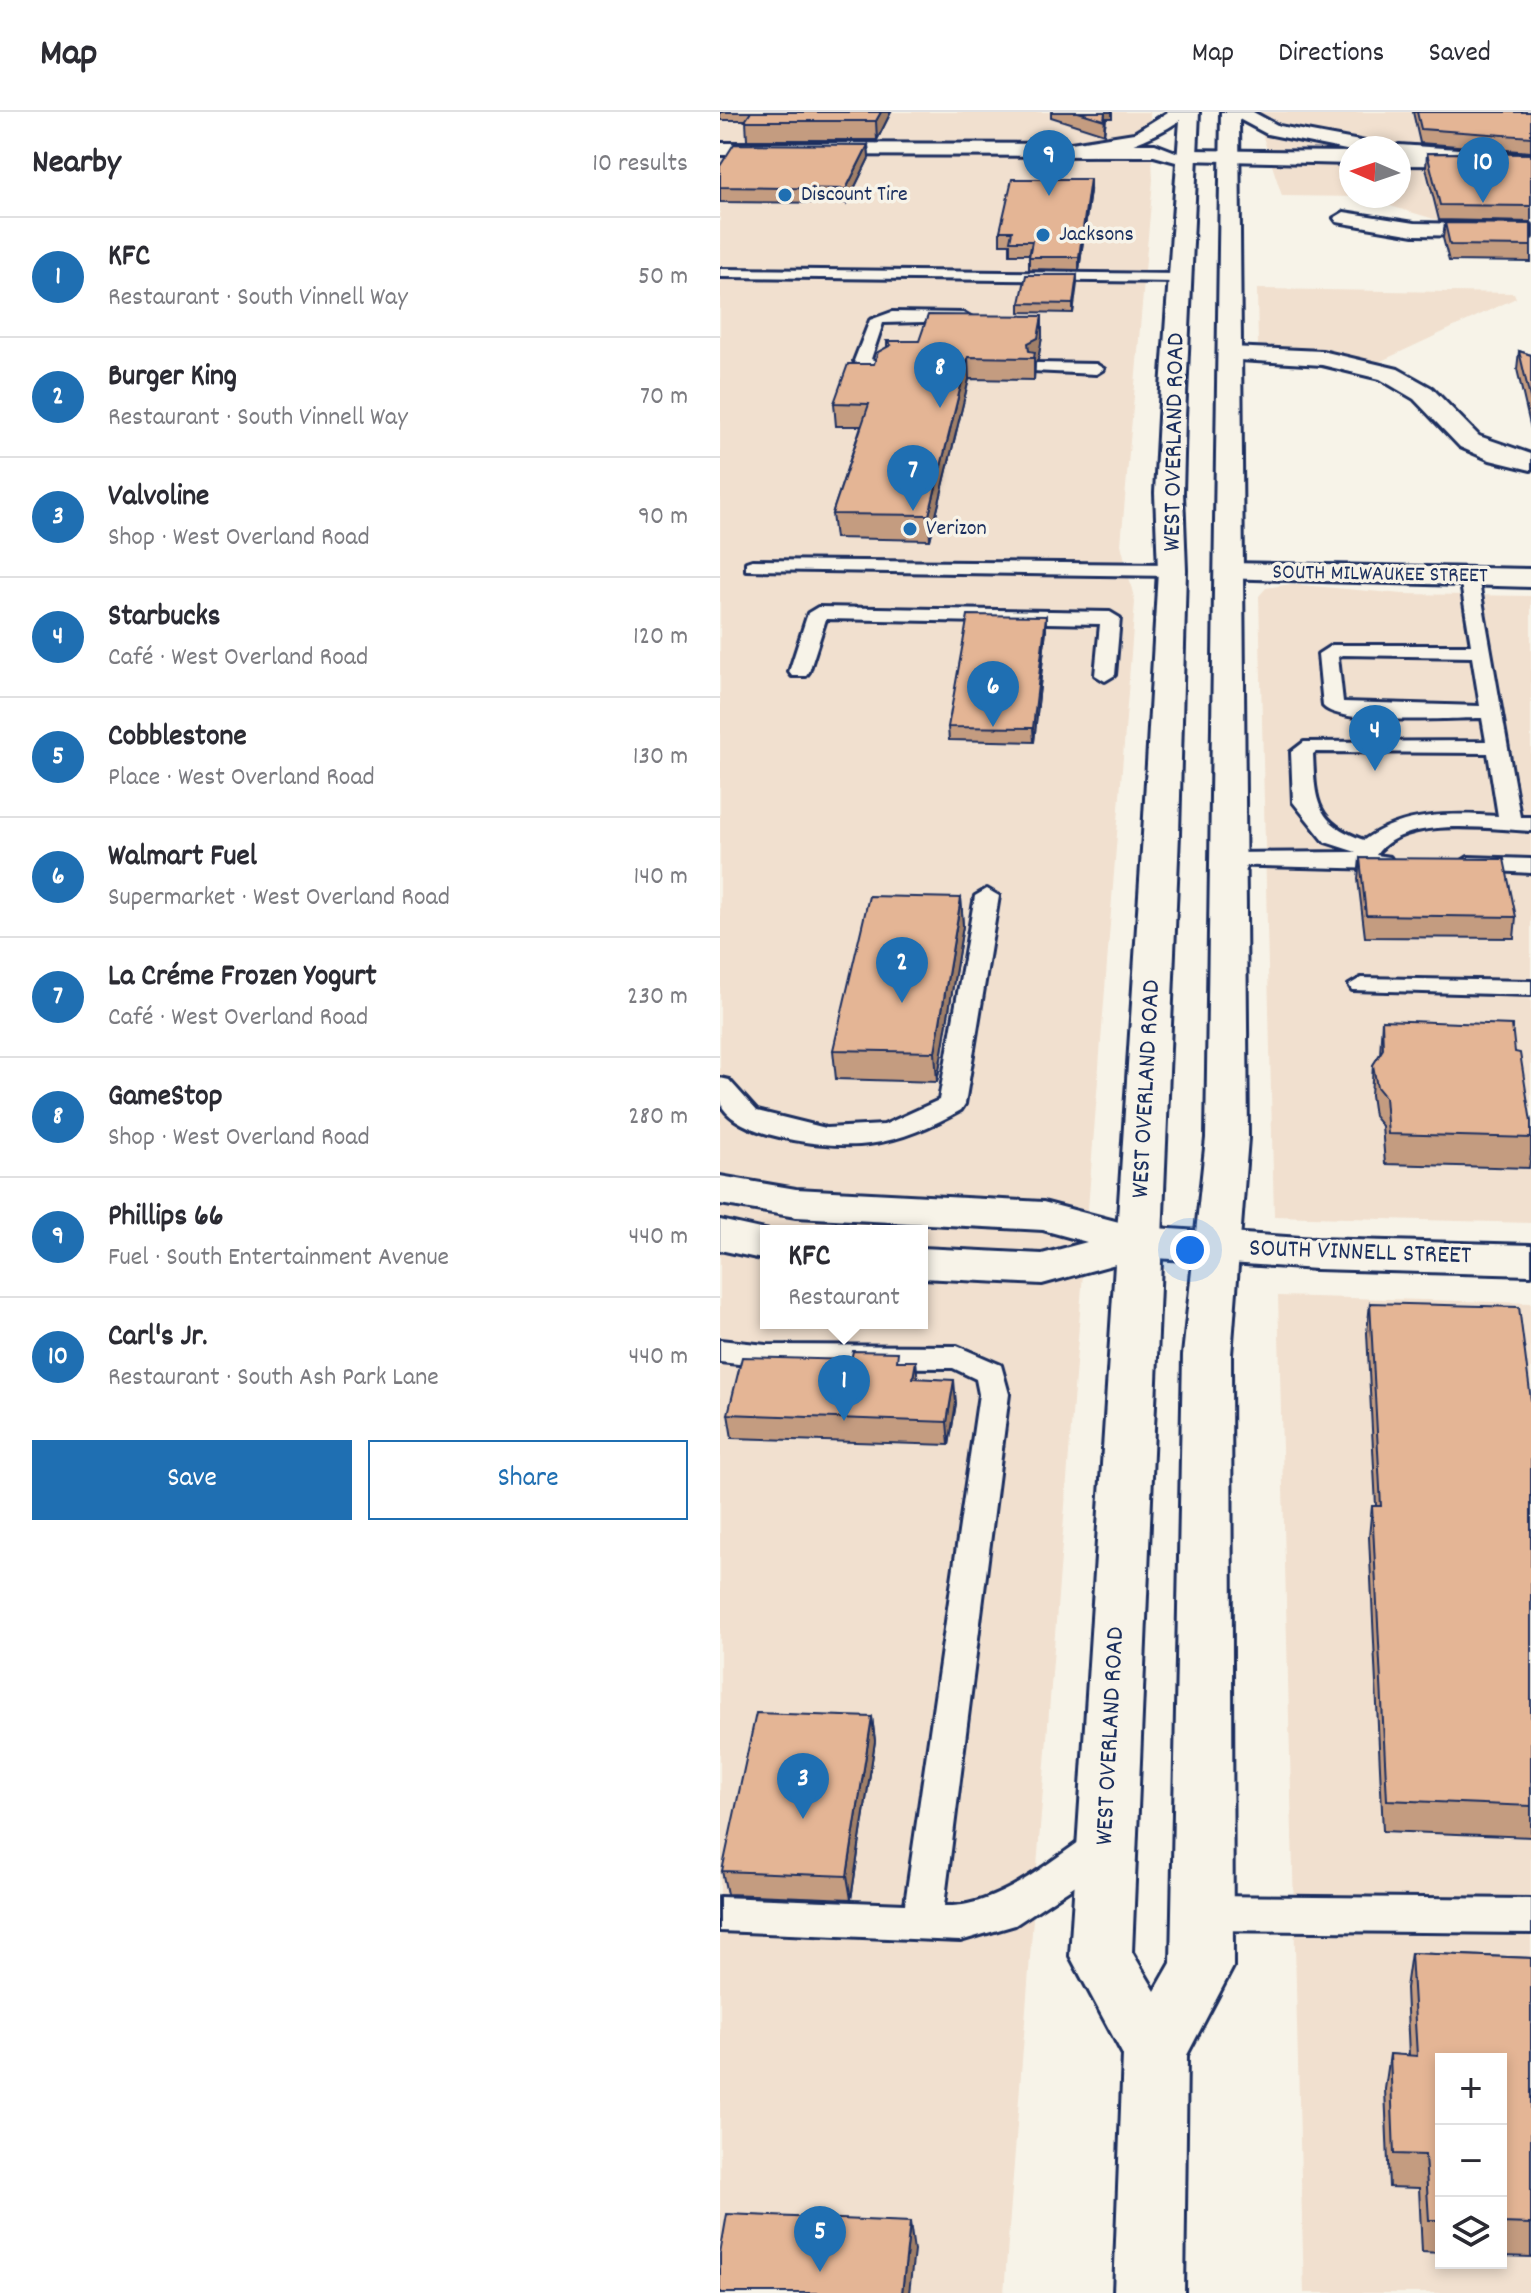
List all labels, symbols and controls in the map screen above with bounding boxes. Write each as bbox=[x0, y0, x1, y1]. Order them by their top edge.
text: Map bbox=[40, 28, 98, 83]
text: Map bbox=[1192, 35, 1234, 75]
text: Directions bbox=[1278, 35, 1384, 75]
text: Saved bbox=[1428, 35, 1491, 75]
pin: 9 bbox=[1023, 130, 1075, 196]
north arrow bbox=[1339, 136, 1411, 208]
pin: 10 bbox=[1457, 137, 1509, 203]
text: Nearby bbox=[32, 140, 121, 189]
text: 10 results bbox=[592, 146, 688, 183]
place label: Discount Tire bbox=[801, 180, 908, 211]
marker: Discount Tire bbox=[776, 186, 794, 204]
place label: Jacksons bbox=[1059, 220, 1134, 251]
marker: Jacksons bbox=[1034, 226, 1052, 244]
text: KFC bbox=[108, 237, 150, 280]
text: 1 bbox=[55, 259, 61, 296]
text: 50 m bbox=[638, 259, 688, 296]
text: Restaurant · South Vinnell Way bbox=[108, 280, 408, 317]
street label: WEST OVERLAND ROAD bbox=[1155, 332, 1195, 552]
pin: 8 bbox=[914, 342, 966, 408]
text: Burger King bbox=[108, 357, 237, 400]
text: 2 bbox=[52, 379, 64, 416]
text: 70 m bbox=[640, 379, 688, 416]
text: Restaurant · South Vinnell Way bbox=[108, 400, 408, 437]
pin: 7 bbox=[887, 445, 939, 511]
text: Valvoline bbox=[108, 477, 209, 520]
text: 3 bbox=[52, 499, 64, 536]
text: 90 m bbox=[638, 499, 688, 536]
place label: Verizon bbox=[926, 514, 987, 545]
text: Shop · West Overland Road bbox=[108, 520, 370, 557]
marker: Verizon bbox=[901, 520, 919, 538]
street label: SOUTH MILWAUKEE STREET bbox=[1272, 558, 1488, 592]
text: Starbucks bbox=[108, 597, 220, 640]
text: 4 bbox=[53, 619, 63, 656]
text: 120 m bbox=[633, 619, 688, 656]
text: Café · West Overland Road bbox=[108, 640, 368, 677]
pin: 6 bbox=[967, 661, 1019, 727]
pin: 4 bbox=[1349, 705, 1401, 771]
text: Cobblestone bbox=[108, 717, 247, 760]
text: 5 bbox=[52, 739, 64, 776]
text: 130 m bbox=[633, 739, 688, 776]
text: Place · West Overland Road bbox=[108, 760, 375, 797]
text: Walmart Fuel bbox=[108, 837, 257, 880]
text: 6 bbox=[52, 859, 64, 896]
text: 140 m bbox=[634, 859, 688, 896]
text: Supermarket · West Overland Road bbox=[108, 880, 450, 917]
pin: 2 bbox=[876, 937, 928, 1003]
text: La Créme Frozen Yogurt bbox=[108, 957, 377, 1000]
text: 7 bbox=[53, 979, 63, 1016]
text: 230 m bbox=[627, 979, 688, 1016]
street label: WEST OVERLAND ROAD bbox=[1123, 979, 1171, 1199]
text: Café · West Overland Road bbox=[108, 1000, 368, 1037]
text: GameStop bbox=[108, 1077, 223, 1120]
text: 8 bbox=[53, 1099, 63, 1136]
text: 280 m bbox=[628, 1099, 688, 1136]
text: Shop · West Overland Road bbox=[108, 1120, 370, 1157]
text: Phillips 66 bbox=[108, 1197, 223, 1240]
text: 9 bbox=[52, 1219, 64, 1256]
text: 440 m bbox=[628, 1219, 688, 1256]
popup bbox=[760, 1225, 928, 1329]
your location bbox=[1170, 1230, 1210, 1270]
street label: SOUTH VINNELL STREET bbox=[1248, 1231, 1472, 1275]
text: KFC bbox=[788, 1237, 830, 1280]
text: Fuel · South Entertainment Avenue bbox=[108, 1240, 449, 1277]
text: Restaurant bbox=[788, 1280, 900, 1317]
text: Carl's Jr. bbox=[108, 1317, 208, 1360]
text: 10 bbox=[48, 1339, 68, 1376]
text: 440 m bbox=[628, 1339, 688, 1376]
pin: 1 bbox=[818, 1355, 870, 1421]
text: Restaurant · South Ash Park Lane bbox=[108, 1360, 439, 1397]
button: Save bbox=[32, 1440, 352, 1520]
button: Share bbox=[368, 1440, 688, 1520]
street label: WEST OVERLAND ROAD bbox=[1087, 1626, 1135, 1846]
pin: 3 bbox=[777, 1753, 829, 1819]
map controls bbox=[1435, 2053, 1507, 2269]
button: + bbox=[1435, 2053, 1507, 2125]
button: − bbox=[1435, 2125, 1507, 2197]
button: layers bbox=[1435, 2197, 1507, 2269]
pin: 5 bbox=[794, 2206, 846, 2272]

